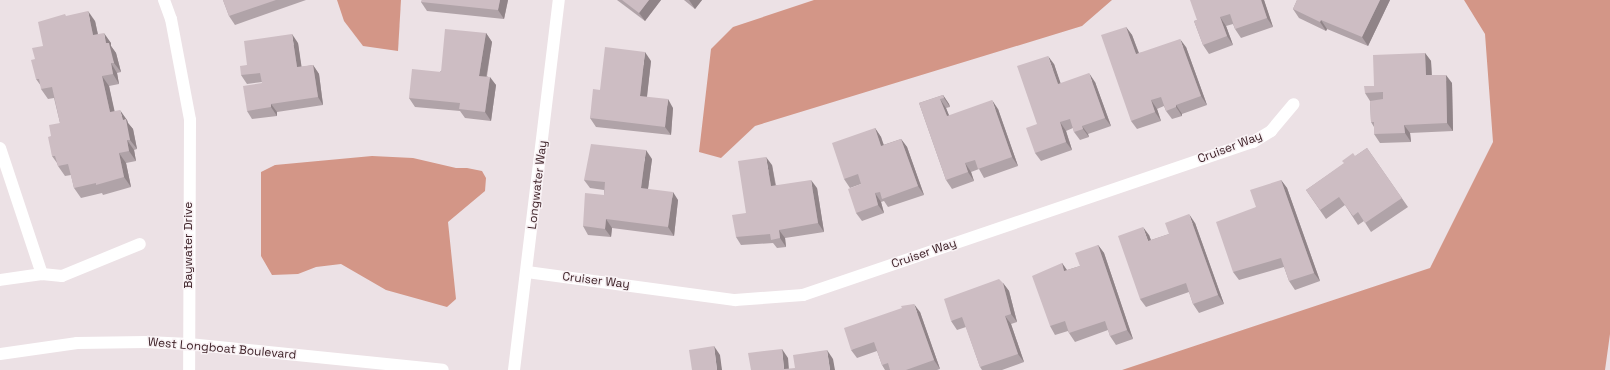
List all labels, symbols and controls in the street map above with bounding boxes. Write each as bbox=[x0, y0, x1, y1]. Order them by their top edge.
street label: Cruiser Way bbox=[1196, 129, 1264, 167]
street label: Longwater Way bbox=[525, 140, 551, 230]
street label: Baywater Drive bbox=[182, 202, 196, 288]
street label: Cruiser Way bbox=[889, 236, 959, 272]
street label: Cruiser Way bbox=[561, 270, 631, 292]
street label: West Longboat Boulevard bbox=[147, 335, 297, 363]

